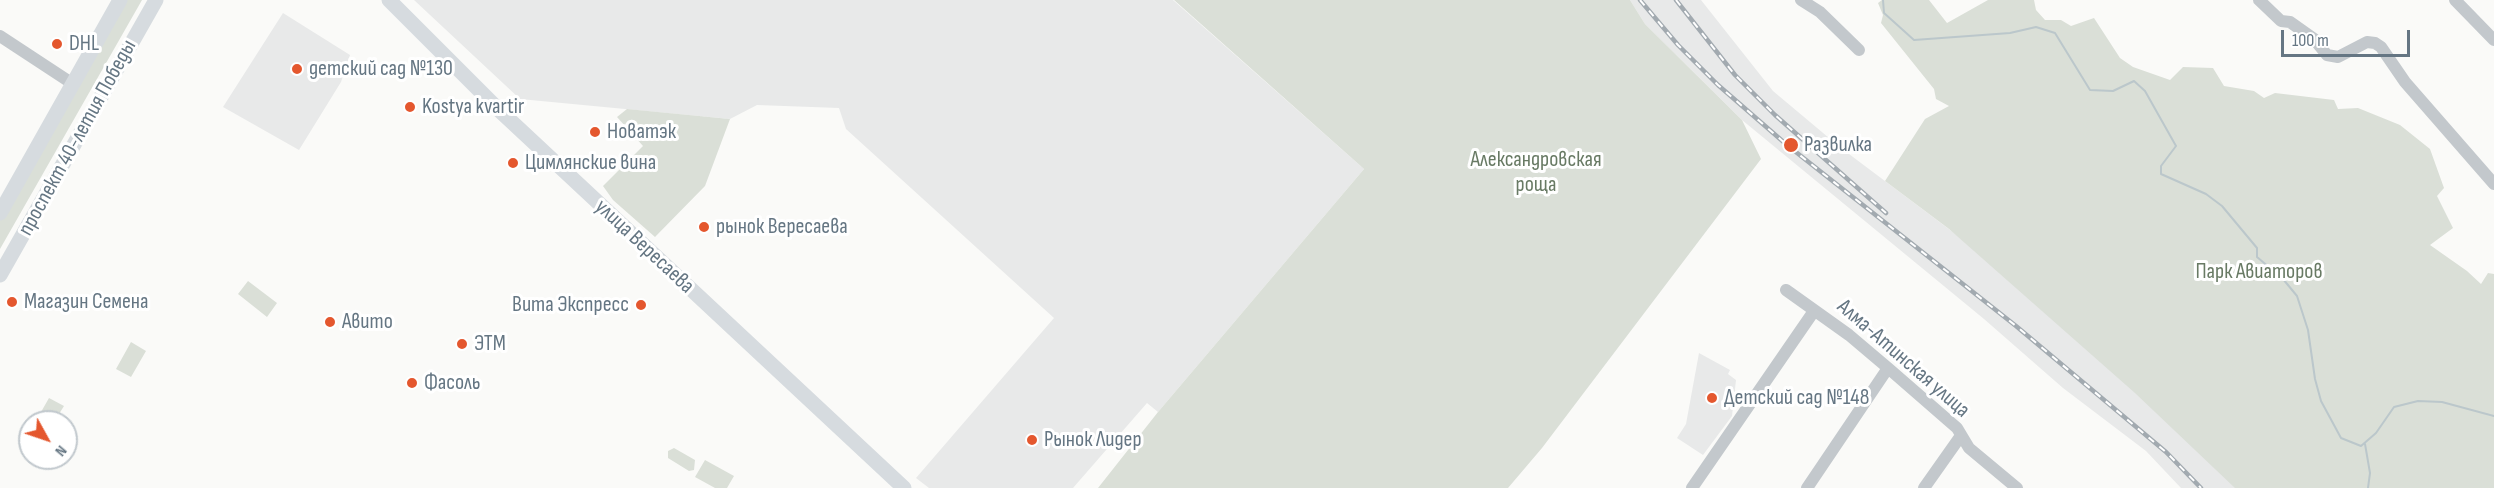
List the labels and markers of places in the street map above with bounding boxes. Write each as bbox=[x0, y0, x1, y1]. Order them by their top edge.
place label: DHL bbox=[69, 31, 99, 57]
marker: DHL bbox=[50, 37, 64, 51]
place label: детский сад №130 bbox=[309, 56, 453, 82]
marker: детский сад №130 bbox=[290, 62, 304, 76]
place label: Kostya kvartir bbox=[422, 94, 524, 120]
marker: Kostya kvartir bbox=[403, 100, 417, 114]
place label: Новатэк bbox=[607, 119, 676, 145]
marker: Новатэк bbox=[588, 125, 602, 139]
place label: Развилка bbox=[1804, 132, 1872, 158]
marker: Развилка bbox=[1782, 136, 1800, 154]
place label: Цимлянские вина bbox=[525, 150, 656, 176]
marker: Цимлянские вина bbox=[506, 156, 520, 170]
place label: рынок Вересаева bbox=[716, 214, 848, 240]
marker: рынок Вересаева bbox=[697, 220, 711, 234]
place label: Магазин Семена bbox=[24, 289, 148, 315]
place label: Вита Экспресс bbox=[512, 292, 629, 318]
marker: Магазин Семена bbox=[5, 295, 19, 309]
marker: Вита Экспресс bbox=[634, 298, 648, 312]
place label: Авито bbox=[342, 309, 393, 335]
marker: Авито bbox=[323, 315, 337, 329]
place label: ЭТМ bbox=[474, 331, 506, 357]
marker: ЭТМ bbox=[455, 337, 469, 351]
place label: Фасоль bbox=[424, 370, 480, 396]
marker: Фасоль bbox=[405, 376, 419, 390]
place label: Детский сад №148 bbox=[1724, 385, 1869, 411]
marker: Детский сад №148 bbox=[1705, 391, 1719, 405]
place label: Рынок Лидер bbox=[1044, 427, 1142, 453]
marker: Рынок Лидер bbox=[1025, 433, 1039, 447]

